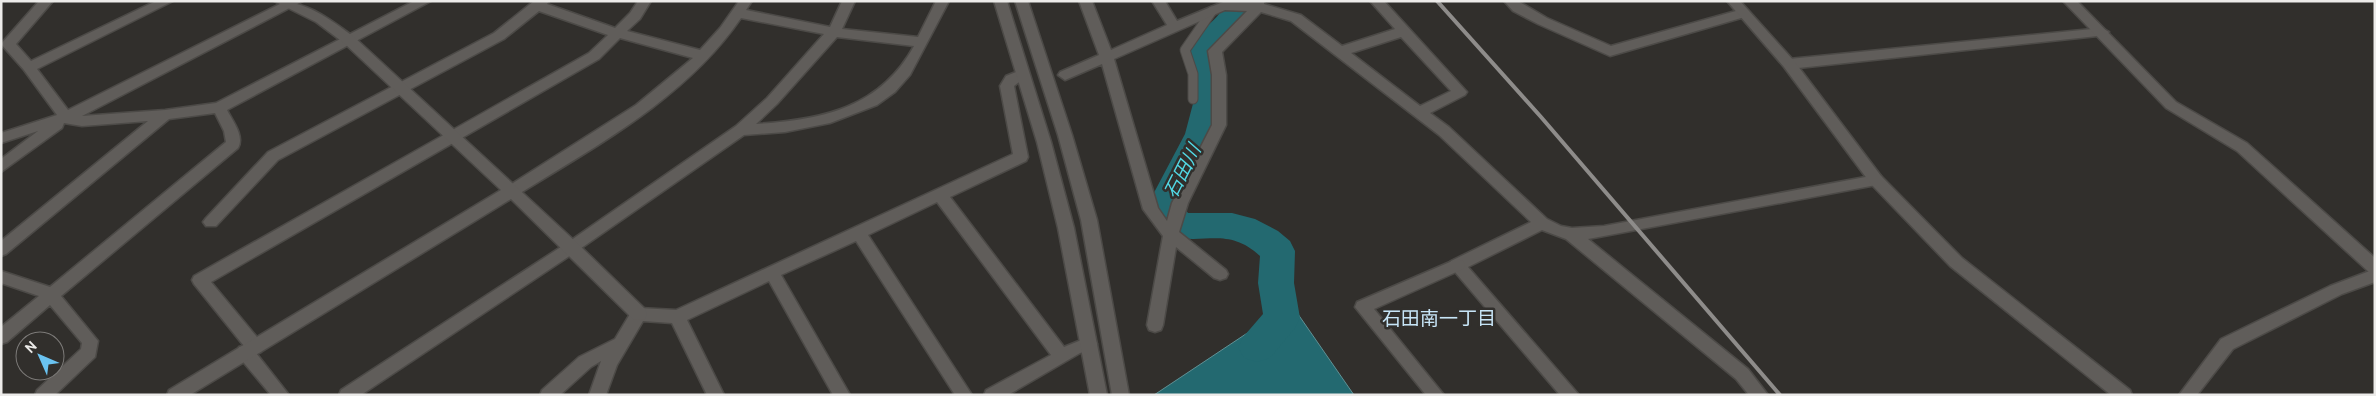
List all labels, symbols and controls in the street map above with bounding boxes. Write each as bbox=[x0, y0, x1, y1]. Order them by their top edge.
water label: 石田川 bbox=[1160, 139, 1208, 203]
district label: 石田南一丁目 bbox=[1382, 308, 1496, 332]
north arrow bbox=[15, 331, 65, 381]
text: N bbox=[22, 338, 41, 357]

